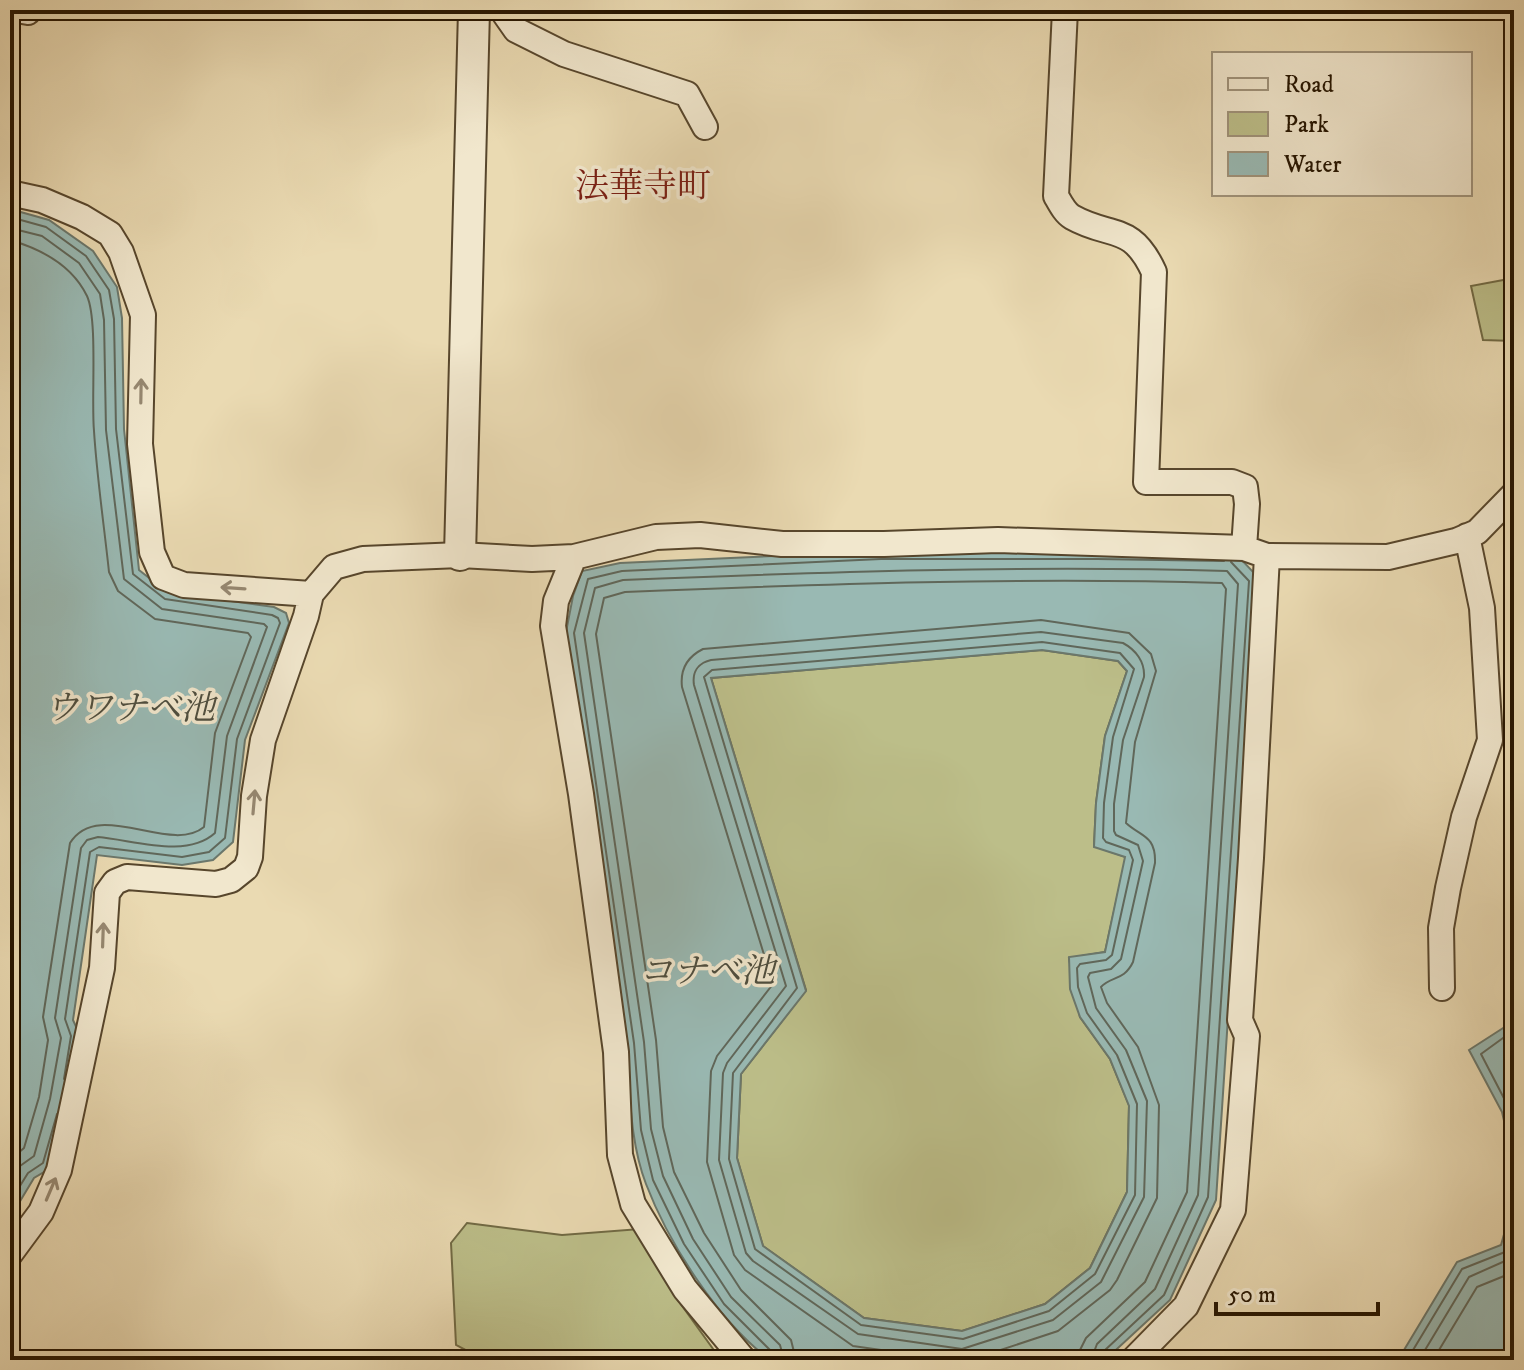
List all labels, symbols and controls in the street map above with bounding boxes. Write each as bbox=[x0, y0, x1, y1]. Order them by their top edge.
legend bbox=[1212, 52, 1472, 196]
text: Road bbox=[1284, 70, 1334, 100]
text: Park bbox=[1284, 110, 1329, 140]
text: Water bbox=[1283, 150, 1341, 180]
district label: 法華寺町 bbox=[575, 166, 711, 208]
one-way arrow bbox=[134, 378, 149, 405]
one-way arrow bbox=[220, 580, 247, 595]
water label: ウワナベ池 bbox=[45, 688, 219, 730]
one-way arrow bbox=[247, 789, 262, 816]
one-way arrow bbox=[95, 922, 111, 949]
water label: コナベ池 bbox=[639, 951, 779, 993]
one-way arrow bbox=[45, 1177, 60, 1201]
scale bar bbox=[1216, 1266, 1378, 1316]
text: 50 m bbox=[1228, 1280, 1276, 1310]

